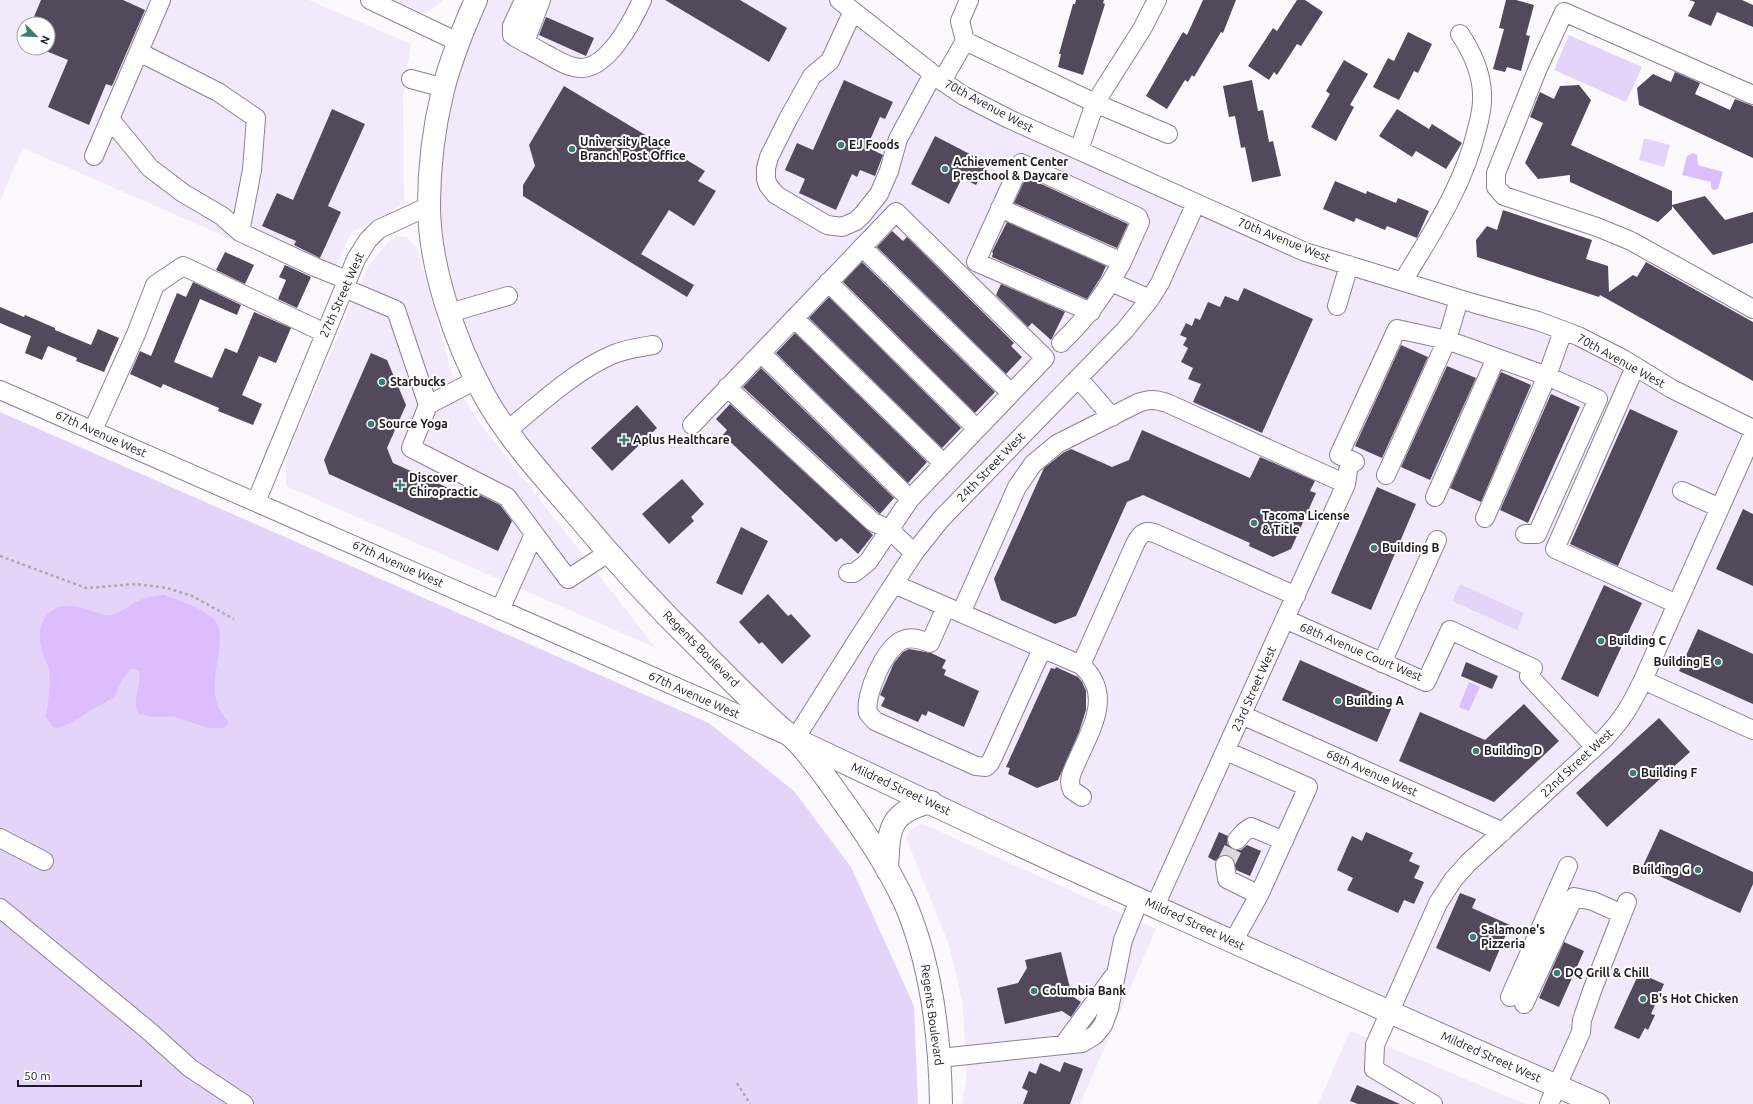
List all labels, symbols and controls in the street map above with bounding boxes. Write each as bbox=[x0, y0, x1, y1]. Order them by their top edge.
north arrow bbox=[16, 16, 56, 56]
text: N bbox=[38, 34, 52, 46]
street label: 70th Avenue West bbox=[943, 77, 1036, 135]
place label: University Place Branch Post Office bbox=[580, 135, 686, 162]
place label: EJ Foods bbox=[849, 138, 900, 151]
marker: EJ Foods bbox=[836, 140, 846, 150]
marker: University Place Branch Post Office bbox=[567, 144, 577, 154]
place label: Achievement Center Preschool & Daycare bbox=[953, 155, 1068, 182]
marker: Achievement Center Preschool & Daycare bbox=[940, 164, 950, 174]
street label: 70th Avenue West bbox=[1236, 215, 1333, 264]
street label: 27th Street West bbox=[317, 250, 366, 339]
street label: 70th Avenue West bbox=[1575, 331, 1668, 390]
place label: Starbucks bbox=[390, 375, 446, 388]
marker: Starbucks bbox=[377, 377, 387, 387]
street label: 67th Avenue West bbox=[54, 408, 149, 460]
place label: Source Yoga bbox=[379, 417, 448, 430]
marker: Source Yoga bbox=[366, 419, 376, 429]
street label: 24th Street West bbox=[954, 429, 1027, 504]
place label: Aplus Healthcare bbox=[633, 433, 730, 446]
marker: Aplus Healthcare bbox=[618, 434, 630, 446]
place label: Discover Chiropractic bbox=[409, 471, 478, 498]
marker: Discover Chiropractic bbox=[394, 479, 406, 491]
place label: Tacoma License & Title bbox=[1262, 509, 1350, 536]
marker: Tacoma License & Title bbox=[1249, 518, 1259, 528]
street label: 67th Avenue West bbox=[351, 538, 446, 590]
place label: Building B bbox=[1382, 541, 1439, 554]
marker: Building B bbox=[1369, 543, 1379, 553]
street label: Regents Boulevard bbox=[661, 608, 742, 689]
street label: 68th Avenue Court West bbox=[1298, 620, 1425, 683]
place label: Building C bbox=[1609, 634, 1666, 647]
marker: Building C bbox=[1596, 636, 1606, 646]
street label: 23rd Street West bbox=[1229, 644, 1278, 733]
place label: Building E bbox=[1653, 655, 1710, 668]
marker: Building E bbox=[1713, 657, 1723, 667]
street label: 67th Avenue West bbox=[647, 669, 742, 721]
place label: Building A bbox=[1346, 694, 1404, 707]
marker: Building A bbox=[1333, 696, 1343, 706]
street label: 22nd Street West bbox=[1538, 726, 1616, 799]
place label: Building D bbox=[1484, 744, 1542, 757]
marker: Building D bbox=[1471, 746, 1481, 756]
street label: 68th Avenue West bbox=[1325, 747, 1420, 799]
street label: Mildred Street West bbox=[849, 760, 953, 817]
place label: Building F bbox=[1641, 766, 1697, 779]
marker: Building F bbox=[1628, 768, 1638, 778]
place label: Building G bbox=[1632, 863, 1690, 876]
marker: Building G bbox=[1693, 865, 1703, 875]
street label: Mildred Street West bbox=[1143, 895, 1247, 952]
place label: Salamone's Pizzeria bbox=[1481, 923, 1545, 950]
marker: Salamone's Pizzeria bbox=[1468, 932, 1478, 942]
street label: Regents Boulevard bbox=[919, 964, 946, 1066]
place label: DQ Grill & Chill bbox=[1565, 966, 1650, 979]
marker: DQ Grill & Chill bbox=[1552, 968, 1562, 978]
place label: Columbia Bank bbox=[1042, 984, 1126, 997]
marker: Columbia Bank bbox=[1029, 986, 1039, 996]
place label: B's Hot Chicken bbox=[1651, 992, 1739, 1005]
marker: B's Hot Chicken bbox=[1638, 994, 1648, 1004]
street label: Mildred Street West bbox=[1439, 1029, 1544, 1085]
scale bar bbox=[18, 1062, 141, 1088]
text: 50 m bbox=[24, 1069, 51, 1082]

